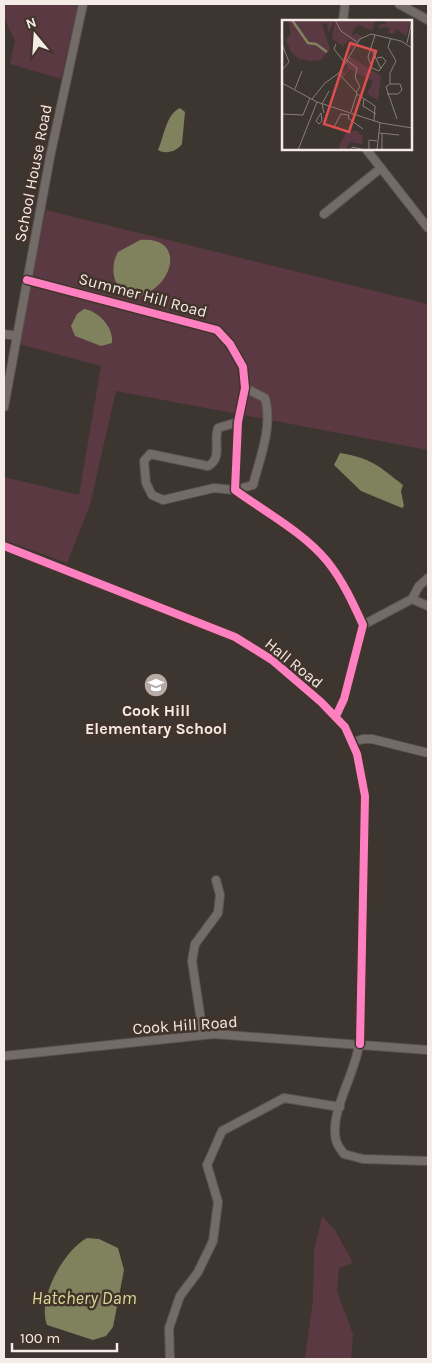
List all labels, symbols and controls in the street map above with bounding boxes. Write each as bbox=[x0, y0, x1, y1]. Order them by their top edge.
north arrow bbox=[10, 10, 60, 60]
text: N bbox=[24, 13, 39, 33]
inset map bbox=[282, 20, 412, 150]
street label: School House Road bbox=[10, 103, 56, 243]
street label: Summer Hill Road bbox=[77, 269, 209, 321]
street label: Hall Road bbox=[261, 634, 327, 692]
school or university icon: Cook Hill Elementary School bbox=[143, 672, 169, 698]
place label: Cook Hill Elementary School bbox=[85, 701, 227, 738]
street label: Cook Hill Road bbox=[132, 1012, 238, 1038]
water label: Hatchery Dam bbox=[31, 1287, 137, 1309]
scale bar bbox=[12, 1320, 118, 1352]
text: 100 m bbox=[20, 1329, 60, 1347]

